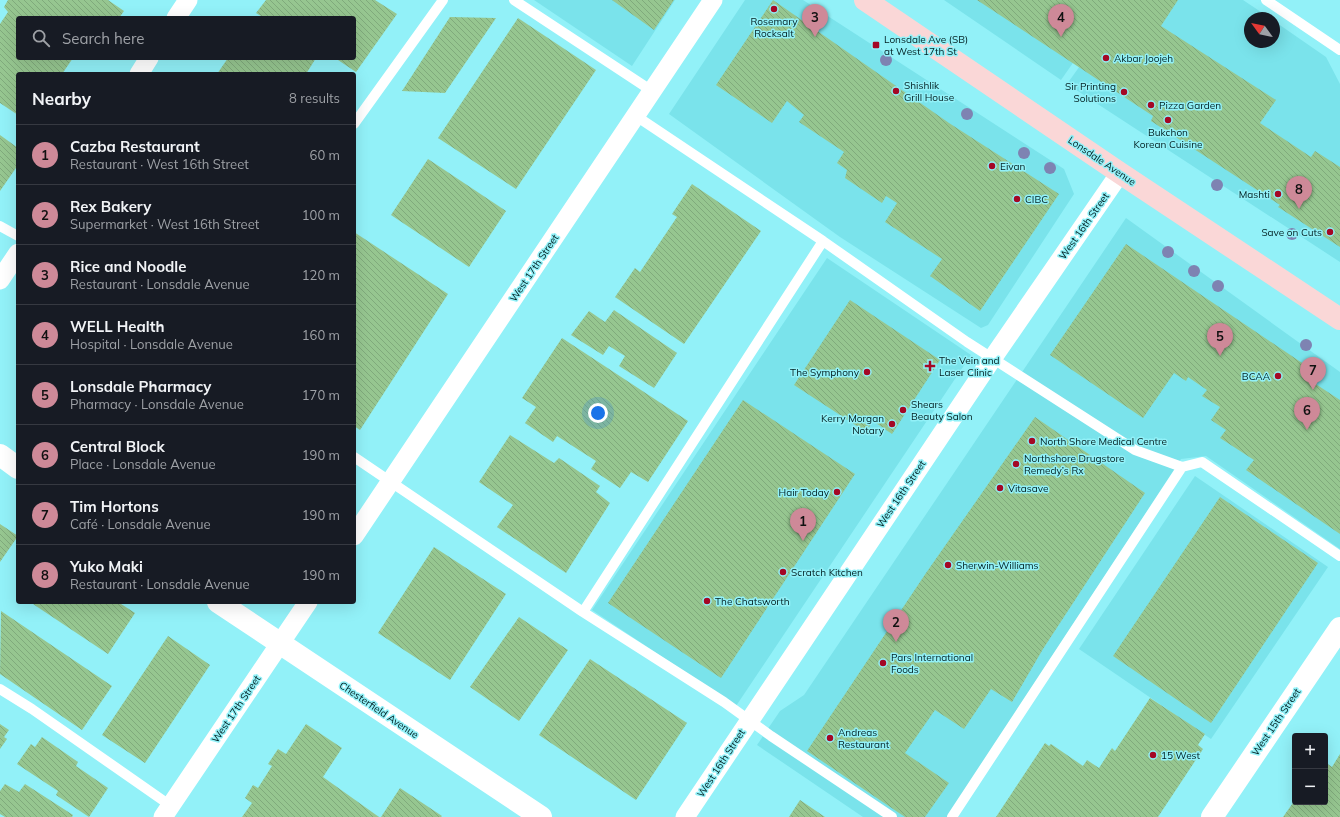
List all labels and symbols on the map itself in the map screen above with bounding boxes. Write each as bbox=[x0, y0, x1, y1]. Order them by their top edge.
marker: Rosemary Rocksalt bbox=[769, 4, 779, 14]
pin: 3 bbox=[802, 4, 828, 37]
pin: 4 bbox=[1048, 4, 1074, 37]
north arrow bbox=[1244, 12, 1280, 48]
place label: Rosemary Rocksalt bbox=[751, 15, 798, 40]
place label: Lonsdale Ave (SB) at West 17th St bbox=[884, 33, 968, 58]
marker: Lonsdale Ave (SB) at West 17th St bbox=[871, 40, 881, 50]
place label: Akbar Joojeh bbox=[1114, 52, 1173, 65]
marker: Akbar Joojeh bbox=[1101, 53, 1111, 63]
place label: Shishlik Grill House bbox=[904, 79, 954, 104]
place label: Sir Printing Solutions bbox=[1065, 80, 1116, 105]
marker: Shishlik Grill House bbox=[891, 86, 901, 96]
marker: Sir Printing Solutions bbox=[1119, 87, 1129, 97]
place label: Pizza Garden bbox=[1159, 99, 1221, 112]
marker: Pizza Garden bbox=[1146, 100, 1156, 110]
marker: Bukchon Korean Cuisine bbox=[1163, 115, 1173, 125]
place label: Bukchon Korean Cuisine bbox=[1134, 126, 1202, 151]
street label: Lonsdale Avenue bbox=[1066, 133, 1138, 189]
place label: Eivan bbox=[1000, 160, 1025, 173]
marker: Eivan bbox=[987, 161, 997, 171]
pin: 8 bbox=[1286, 176, 1312, 209]
place label: Mashti bbox=[1239, 188, 1270, 201]
marker: Mashti bbox=[1273, 189, 1283, 199]
street label: West 16th Street bbox=[1056, 190, 1112, 262]
place label: CIBC bbox=[1025, 193, 1048, 206]
marker: CIBC bbox=[1012, 194, 1022, 204]
place label: Save on Cuts bbox=[1261, 226, 1322, 239]
marker: Save on Cuts bbox=[1325, 227, 1335, 237]
street label: West 17th Street bbox=[507, 231, 562, 304]
pin: 5 bbox=[1207, 323, 1233, 356]
place label: The Vein and Laser Clinic bbox=[939, 354, 1000, 379]
pin: 7 bbox=[1300, 357, 1326, 390]
marker: The Vein and Laser Clinic bbox=[924, 360, 936, 372]
place label: The Symphony bbox=[790, 366, 860, 379]
marker: The Symphony bbox=[862, 367, 872, 377]
place label: BCAA bbox=[1242, 370, 1271, 383]
marker: BCAA bbox=[1273, 371, 1283, 381]
pin: 6 bbox=[1294, 397, 1320, 430]
place label: Shears Beauty Salon bbox=[911, 398, 973, 423]
your location bbox=[588, 403, 608, 423]
marker: Shears Beauty Salon bbox=[898, 405, 908, 415]
place label: Kerry Morgan Notary bbox=[821, 412, 885, 437]
marker: Kerry Morgan Notary bbox=[887, 419, 897, 429]
place label: North Shore Medical Centre bbox=[1040, 435, 1167, 448]
marker: North Shore Medical Centre bbox=[1027, 436, 1037, 446]
place label: Northshore Drugstore Remedy’s Rx bbox=[1024, 452, 1125, 477]
street label: West 16th Street bbox=[874, 457, 929, 530]
marker: Northshore Drugstore Remedy’s Rx bbox=[1011, 459, 1021, 469]
place label: Vitasave bbox=[1008, 482, 1048, 495]
marker: Vitasave bbox=[995, 483, 1005, 493]
place label: Hair Today bbox=[778, 486, 830, 499]
marker: Hair Today bbox=[832, 487, 842, 497]
pin: 1 bbox=[790, 508, 816, 541]
place label: Sherwin-Williams bbox=[956, 559, 1039, 572]
marker: Sherwin-Williams bbox=[943, 560, 953, 570]
place label: Scratch Kitchen bbox=[791, 566, 863, 579]
marker: Scratch Kitchen bbox=[778, 567, 788, 577]
place label: The Chatsworth bbox=[715, 595, 790, 608]
marker: The Chatsworth bbox=[702, 596, 712, 606]
pin: 2 bbox=[883, 609, 909, 642]
place label: Pars International Foods bbox=[891, 651, 973, 676]
marker: Pars International Foods bbox=[878, 658, 888, 668]
street label: West 17th Street bbox=[209, 672, 264, 745]
street label: Chesterfield Avenue bbox=[337, 679, 421, 741]
street label: West 15th Street bbox=[1249, 685, 1304, 758]
street label: West 16th Street bbox=[694, 726, 748, 800]
place label: Andreas Restaurant bbox=[838, 726, 890, 751]
marker: Andreas Restaurant bbox=[825, 733, 835, 743]
place label: 15 West bbox=[1161, 749, 1200, 762]
marker: 15 West bbox=[1148, 750, 1158, 760]

